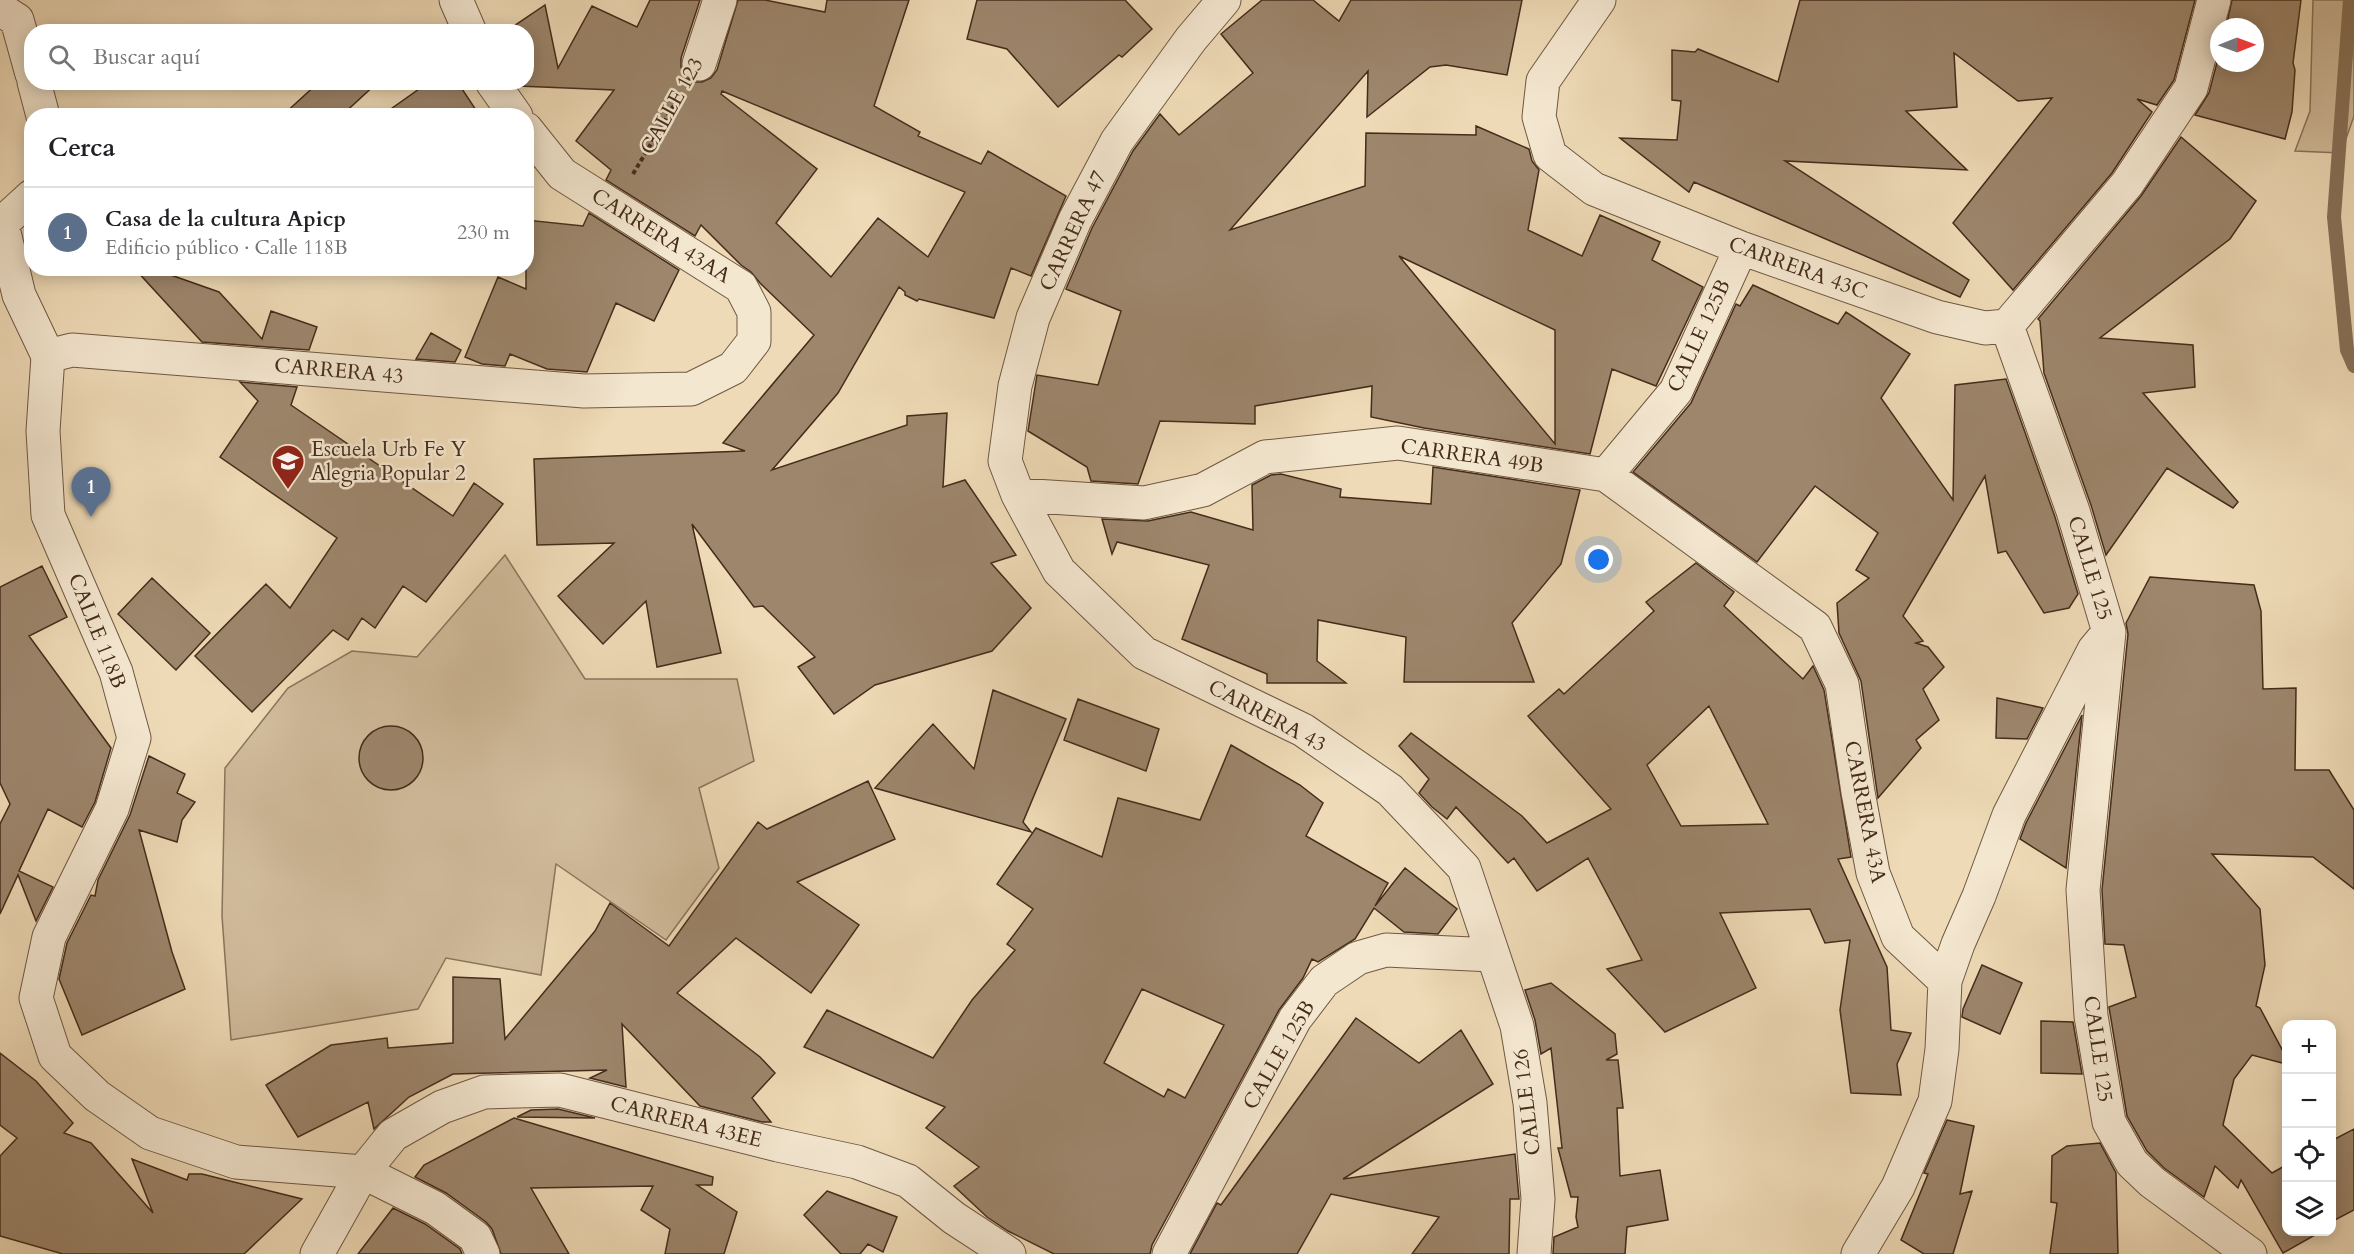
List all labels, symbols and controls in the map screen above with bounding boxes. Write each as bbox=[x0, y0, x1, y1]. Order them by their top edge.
north arrow bbox=[2210, 18, 2264, 72]
search box bbox=[24, 24, 534, 90]
icon: search bbox=[45, 41, 78, 74]
text: Buscar aquí bbox=[93, 42, 200, 72]
street label: CALLE 123 bbox=[633, 52, 711, 160]
text: Cerca bbox=[48, 130, 115, 165]
street label: CARRERA 47 bbox=[1032, 166, 1114, 296]
street label: CARRERA 43AA bbox=[586, 181, 736, 291]
text: Casa de la cultura Apicp bbox=[105, 204, 346, 234]
text: 1 bbox=[62, 219, 73, 246]
text: 230 m bbox=[457, 219, 510, 246]
street label: CARRERA 43C bbox=[1725, 229, 1871, 307]
text: Edificio público · Calle 118B bbox=[105, 234, 348, 261]
street label: CALLE 125B bbox=[1660, 275, 1738, 397]
street label: CARRERA 43 bbox=[273, 351, 405, 391]
street label: CARRERA 49B bbox=[1399, 432, 1545, 480]
place label: Escuela Urb Fe Y Alegria Popular 2 bbox=[311, 435, 467, 488]
school or university icon: Escuela Urb Fe Y Alegria Popular 2 bbox=[270, 443, 306, 490]
pin: 1 bbox=[72, 468, 110, 517]
street label: CALLE 125 bbox=[2060, 512, 2120, 624]
your location bbox=[1584, 545, 1613, 574]
street label: CALLE 118B bbox=[61, 569, 133, 693]
street label: CARRERA 43 bbox=[1203, 673, 1331, 759]
street label: CARRERA 43A bbox=[1837, 738, 1893, 886]
street label: CALLE 125 bbox=[2076, 994, 2120, 1104]
street label: CALLE 125B bbox=[1236, 995, 1322, 1115]
map controls bbox=[2282, 1020, 2336, 1236]
button: + bbox=[2282, 1020, 2336, 1074]
street label: CALLE 126 bbox=[1506, 1047, 1548, 1157]
button: − bbox=[2282, 1074, 2336, 1128]
street label: CARRERA 43EE bbox=[607, 1089, 765, 1155]
button: locate bbox=[2282, 1128, 2336, 1182]
button: layers bbox=[2282, 1182, 2336, 1236]

